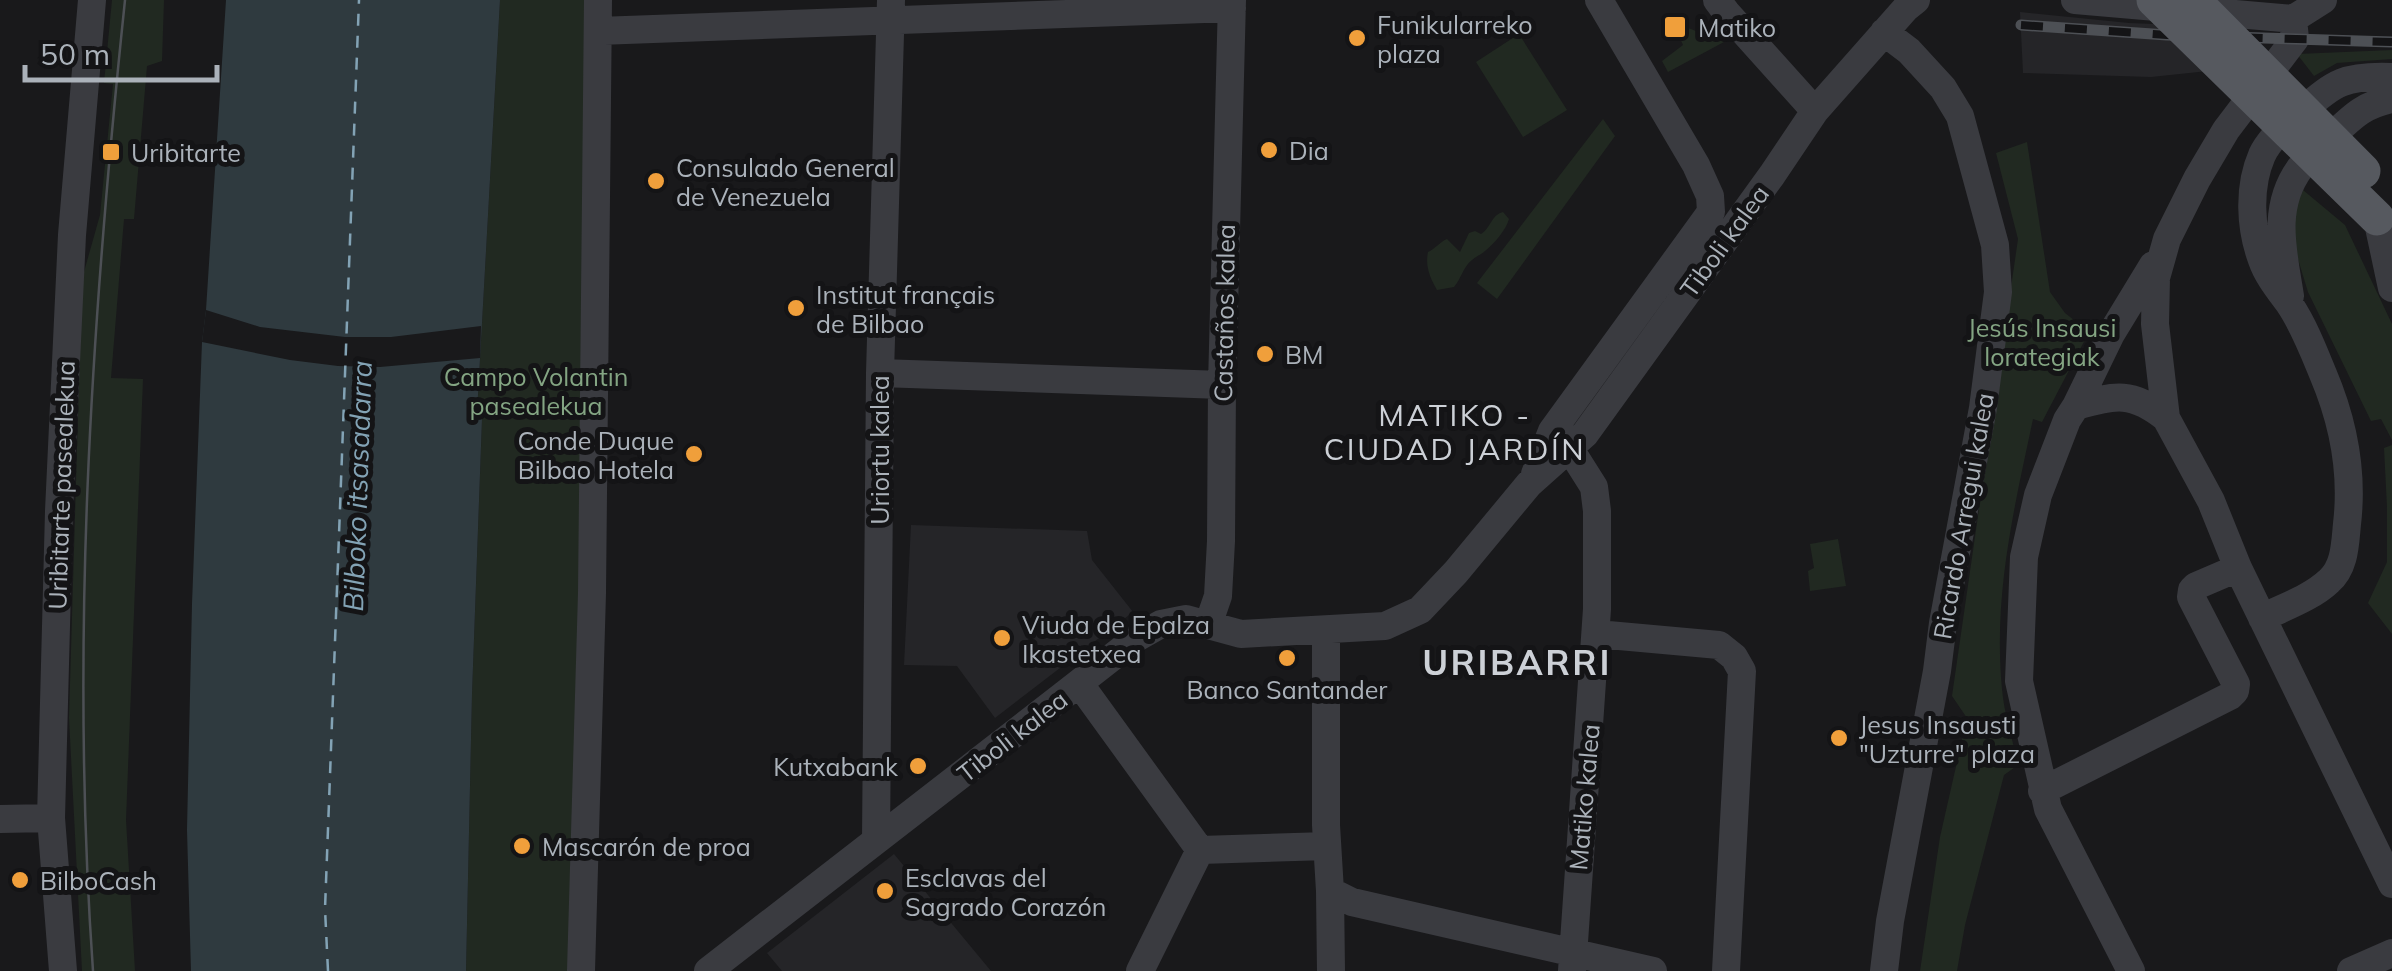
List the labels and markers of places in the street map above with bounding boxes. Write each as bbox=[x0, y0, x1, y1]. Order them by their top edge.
place label: Funikularreko plaza bbox=[1377, 9, 1532, 69]
place label: Matiko bbox=[1698, 12, 1776, 43]
marker: Matiko bbox=[1662, 14, 1688, 40]
marker: Funikularreko plaza bbox=[1346, 27, 1368, 49]
place label: Dia bbox=[1289, 135, 1329, 166]
place label: Uribitarte bbox=[131, 137, 241, 168]
marker: Dia bbox=[1258, 139, 1280, 161]
marker: Uribitarte bbox=[100, 141, 122, 163]
place label: Consulado General de Venezuela bbox=[676, 152, 895, 212]
marker: Consulado General de Venezuela bbox=[645, 170, 667, 192]
place label: Institut français de Bilbao bbox=[816, 279, 995, 339]
marker: Institut français de Bilbao bbox=[785, 297, 807, 319]
place label: BM bbox=[1285, 339, 1323, 370]
marker: BM bbox=[1254, 343, 1276, 365]
place label: Conde Duque Bilbao Hotela bbox=[518, 425, 674, 485]
marker: Conde Duque Bilbao Hotela bbox=[683, 443, 705, 465]
place label: Viuda de Epalza Ikastetxea bbox=[1022, 609, 1210, 669]
marker: Viuda de Epalza Ikastetxea bbox=[991, 627, 1013, 649]
marker: Banco Santander bbox=[1276, 647, 1298, 669]
place label: Banco Santander bbox=[1187, 674, 1387, 705]
place label: Jesus Insausti "Uzturre" plaza bbox=[1859, 709, 2035, 769]
marker: Jesus Insausti "Uzturre" plaza bbox=[1828, 727, 1850, 749]
place label: Kutxabank bbox=[773, 751, 899, 782]
marker: Kutxabank bbox=[907, 755, 929, 777]
place label: Mascarón de proa bbox=[542, 831, 751, 862]
marker: Mascarón de proa bbox=[511, 835, 533, 857]
place label: Esclavas del Sagrado Corazón bbox=[905, 862, 1107, 922]
place label: BilboCash bbox=[40, 865, 157, 896]
marker: BilboCash bbox=[9, 869, 31, 891]
marker: Esclavas del Sagrado Corazón bbox=[874, 880, 896, 902]

